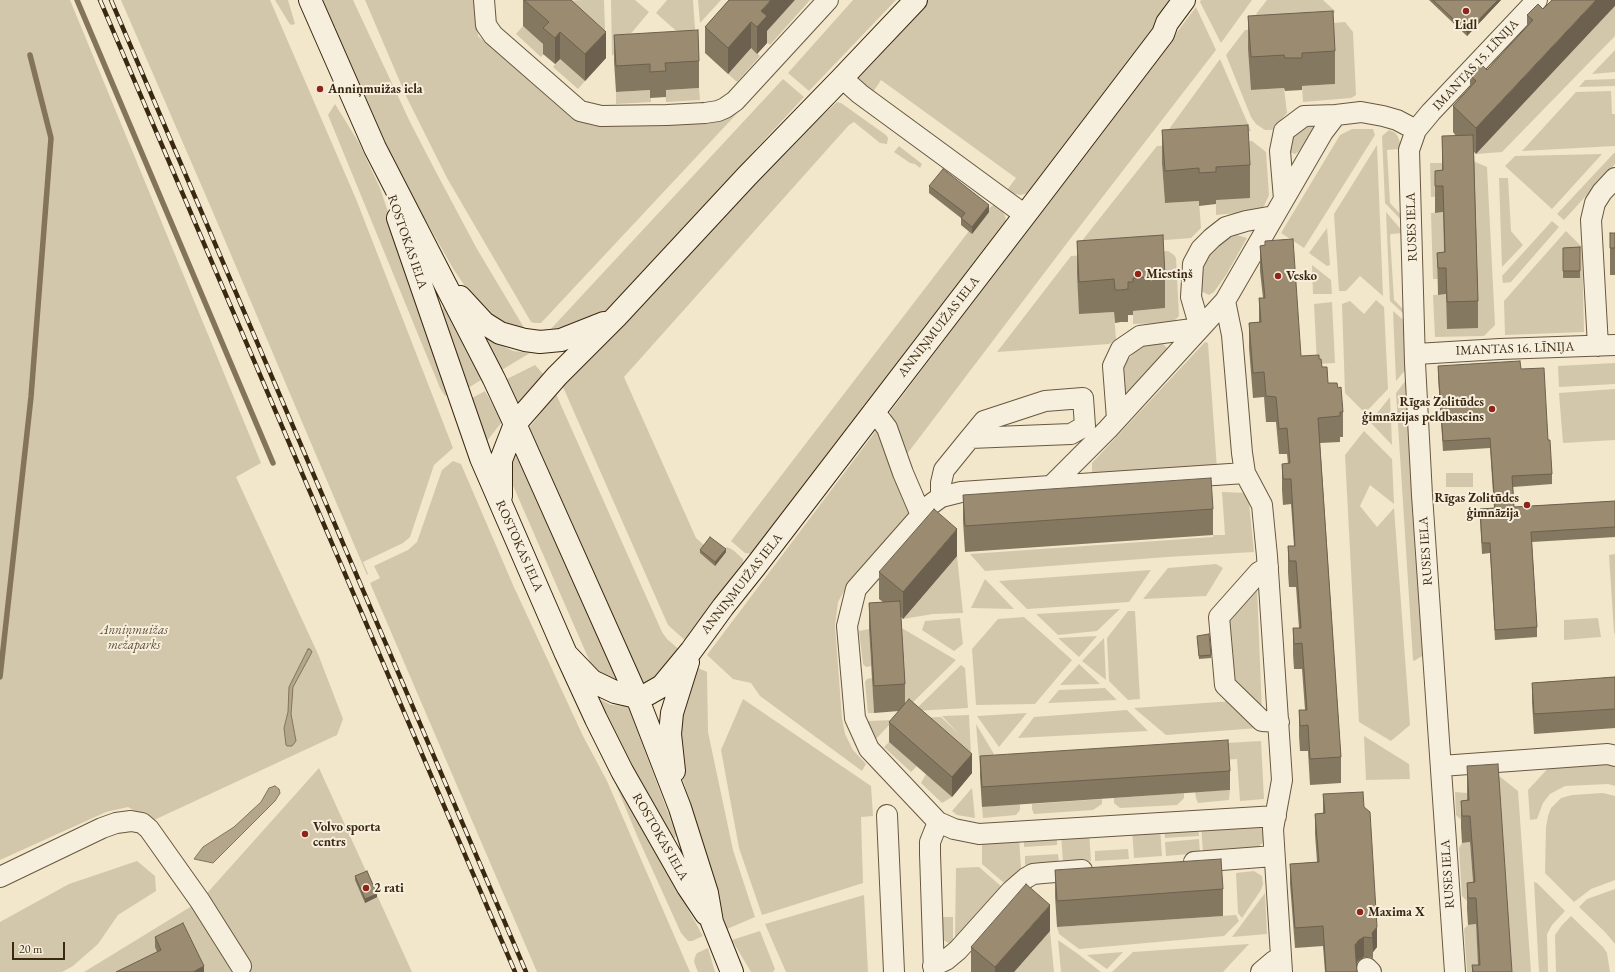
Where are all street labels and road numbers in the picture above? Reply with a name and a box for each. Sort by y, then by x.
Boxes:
street label: IMANTAS 15. LĪNIJA [1430,16,1522,114]
street label: RUSES IELA [1403,192,1421,262]
street label: ROSTOKAS IELA [384,193,430,291]
street label: ANNIŅMUIŽAS IELA [895,274,983,380]
street label: IMANTAS 16. LĪNIJA [1455,339,1575,359]
street label: ROSTOKAS IELA [492,498,546,594]
street label: RUSES IELA [1416,516,1436,586]
street label: ANNIŅMUIŽAS IELA [698,531,786,637]
street label: ROSTOKAS IELA [629,790,691,884]
street label: RUSES IELA [1438,839,1458,909]

